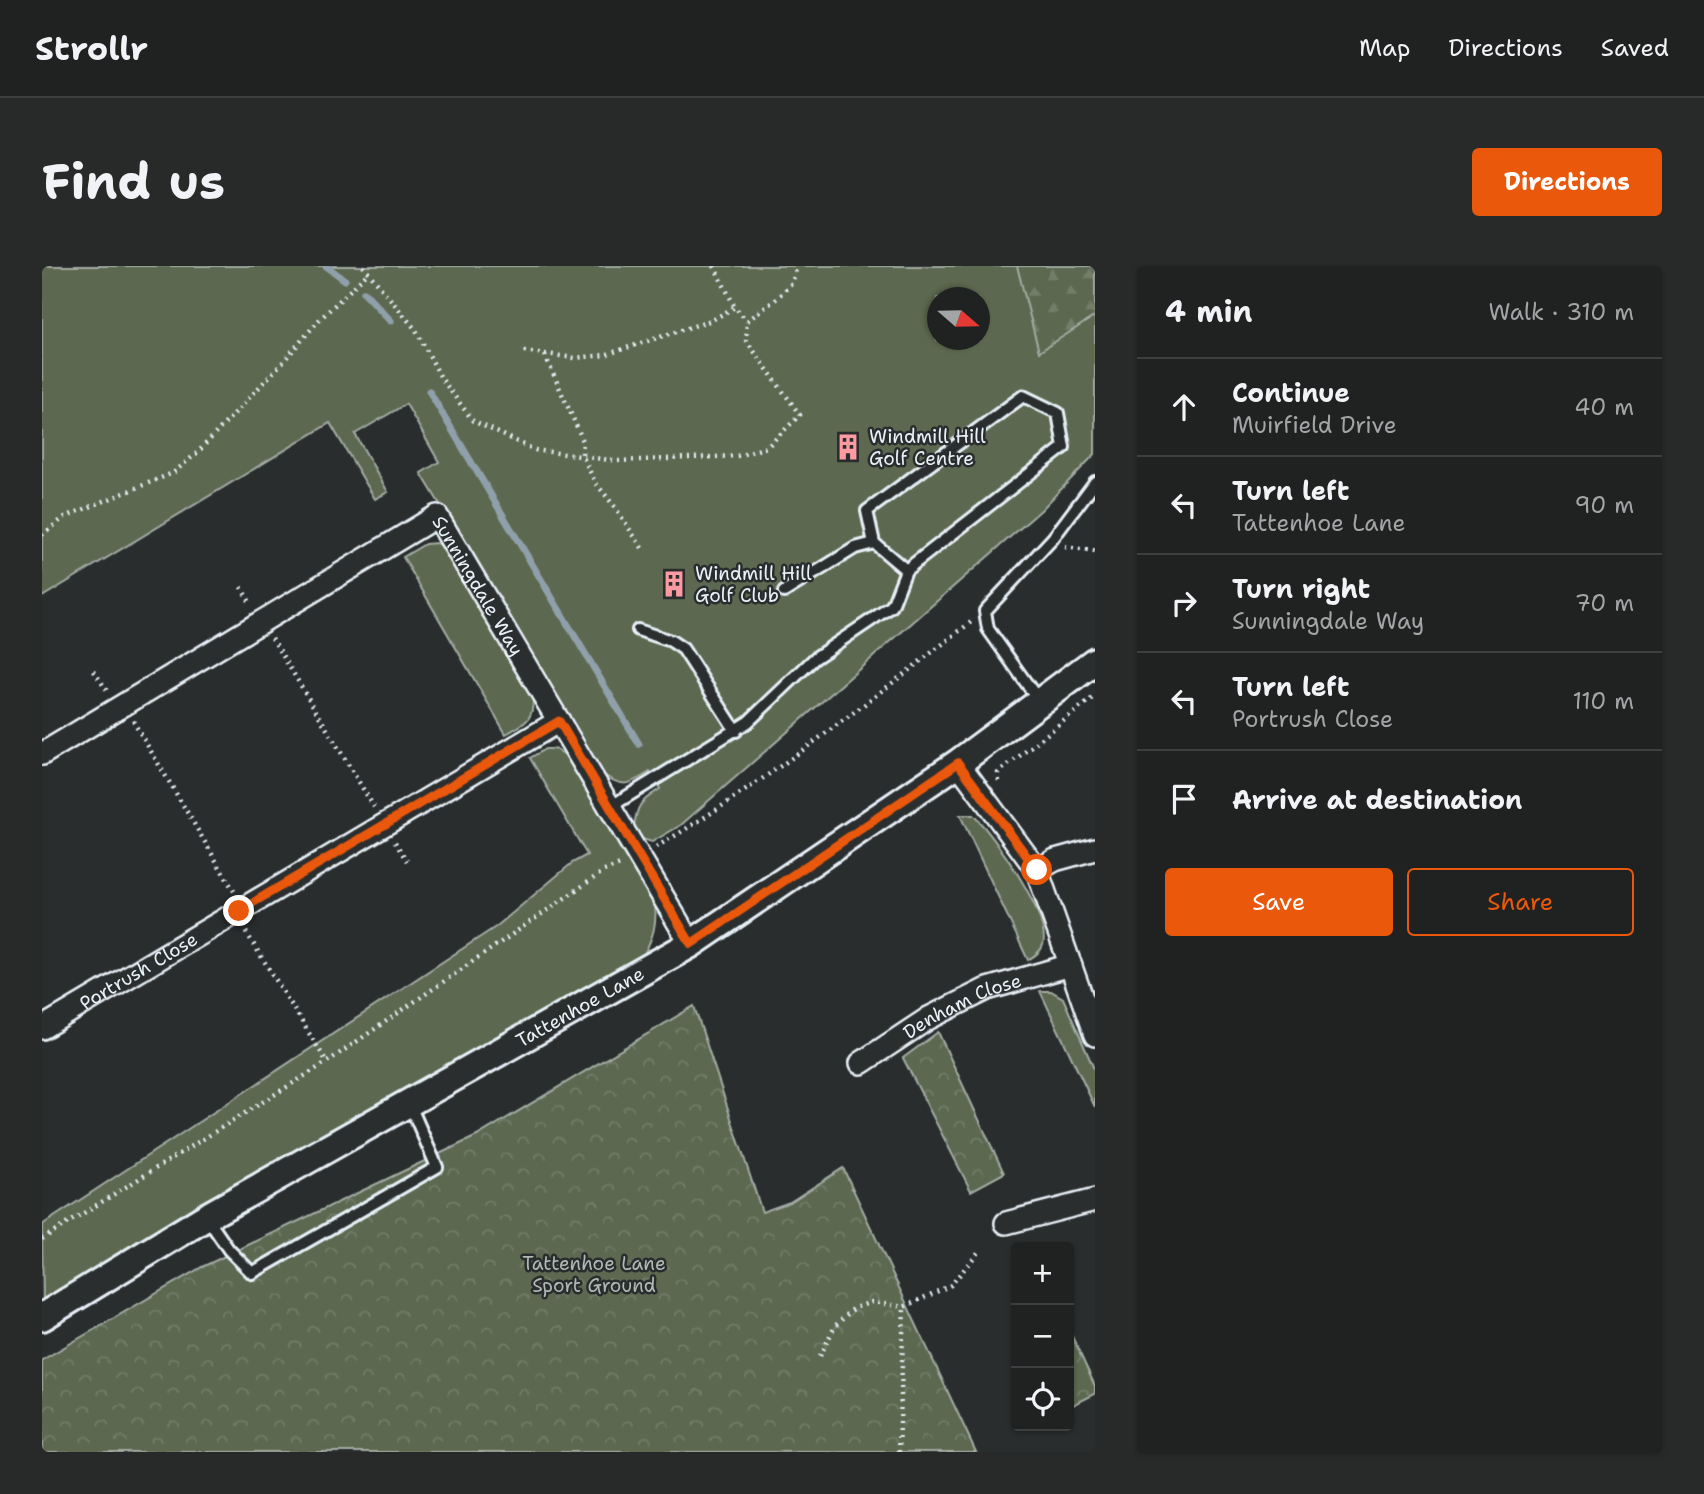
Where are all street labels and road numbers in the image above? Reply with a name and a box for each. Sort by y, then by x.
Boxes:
street label: Sunningdale Way [427,511,529,660]
street label: Portrush Close [75,927,202,1016]
street label: Tattenhoe Lane [511,961,649,1053]
street label: Denham Close [898,968,1024,1045]

